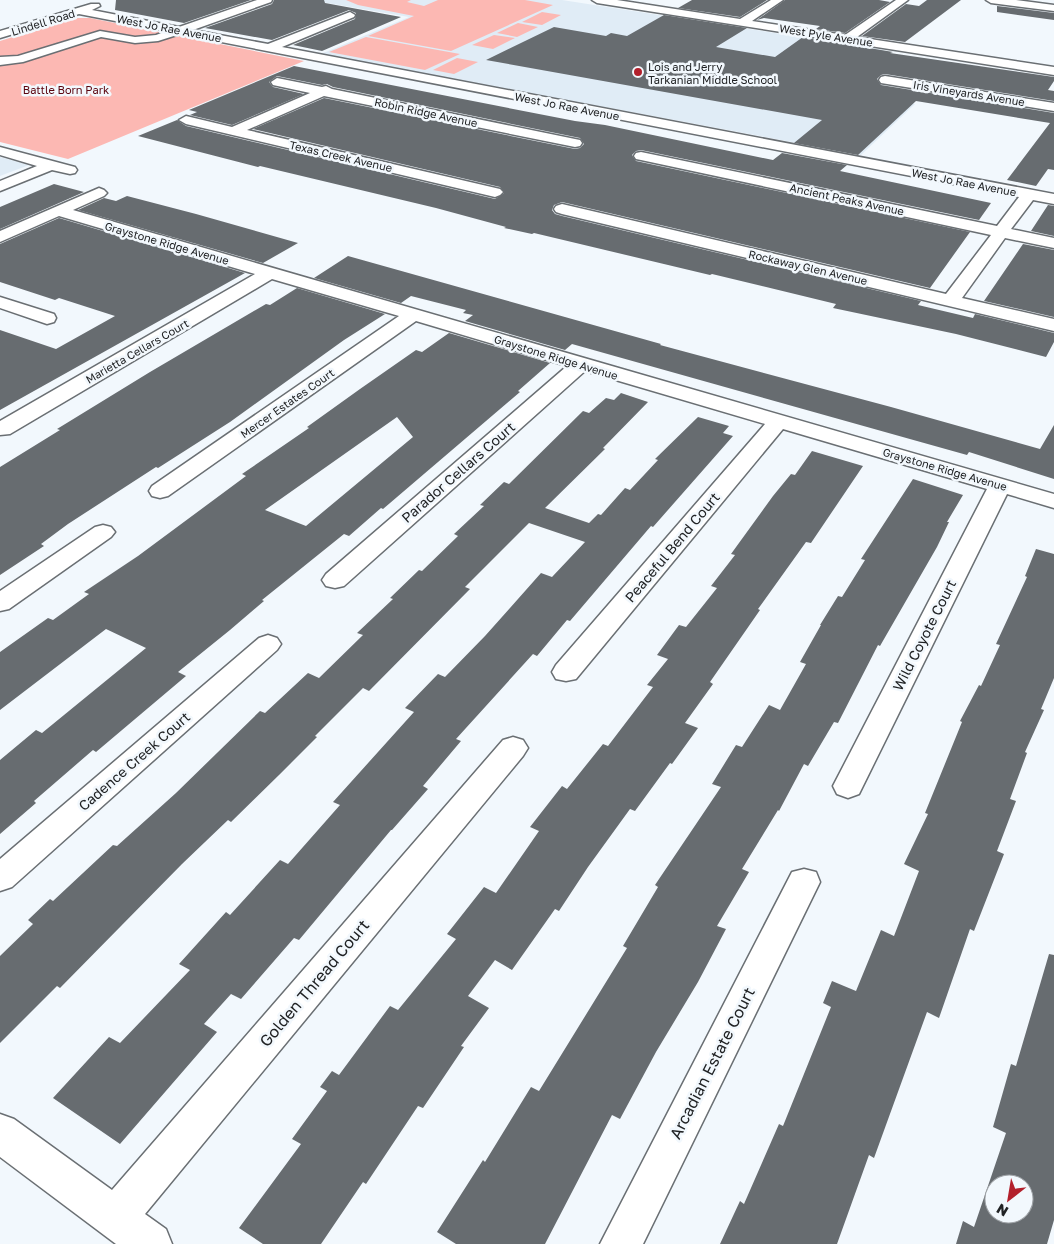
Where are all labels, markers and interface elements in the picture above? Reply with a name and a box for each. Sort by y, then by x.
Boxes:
street label: Lindell Road [10,6,76,38]
street label: West Jo Rae Avenue [115,11,223,45]
street label: West Pyle Avenue [778,21,874,49]
place label: Lois and Jerry Tarkanian Middle School [648,60,778,86]
marker: Lois and Jerry Tarkanian Middle School [632,66,644,78]
street label: Iris Vineyards Avenue [912,78,1026,108]
park label: Battle Born Park [23,83,109,96]
street label: West Jo Rae Avenue [513,89,621,123]
street label: Robin Ridge Avenue [373,95,479,129]
street label: Texas Creek Avenue [288,138,394,174]
street label: West Jo Rae Avenue [910,165,1018,199]
street label: Ancient Peaks Avenue [789,181,905,217]
street label: Graystone Ridge Avenue [103,219,231,267]
street label: Rockaway Glen Avenue [747,247,869,287]
street label: Marietta Cellars Court [83,316,191,386]
street label: Graystone Ridge Avenue [493,332,619,382]
street label: Mercer Estates Court [238,366,336,440]
street label: Parador Cellars Court [398,418,518,526]
street label: Graystone Ridge Avenue [881,445,1009,493]
street label: Peaceful Bend Court [621,489,723,605]
street label: Wild Coyote Court [889,577,959,693]
street label: Cadence Creek Court [75,708,193,814]
street label: Golden Thread Court [255,915,373,1051]
street label: Arcadian Estate Court [665,984,759,1142]
north arrow [984,1174,1034,1224]
text: N [993,1201,1011,1221]

